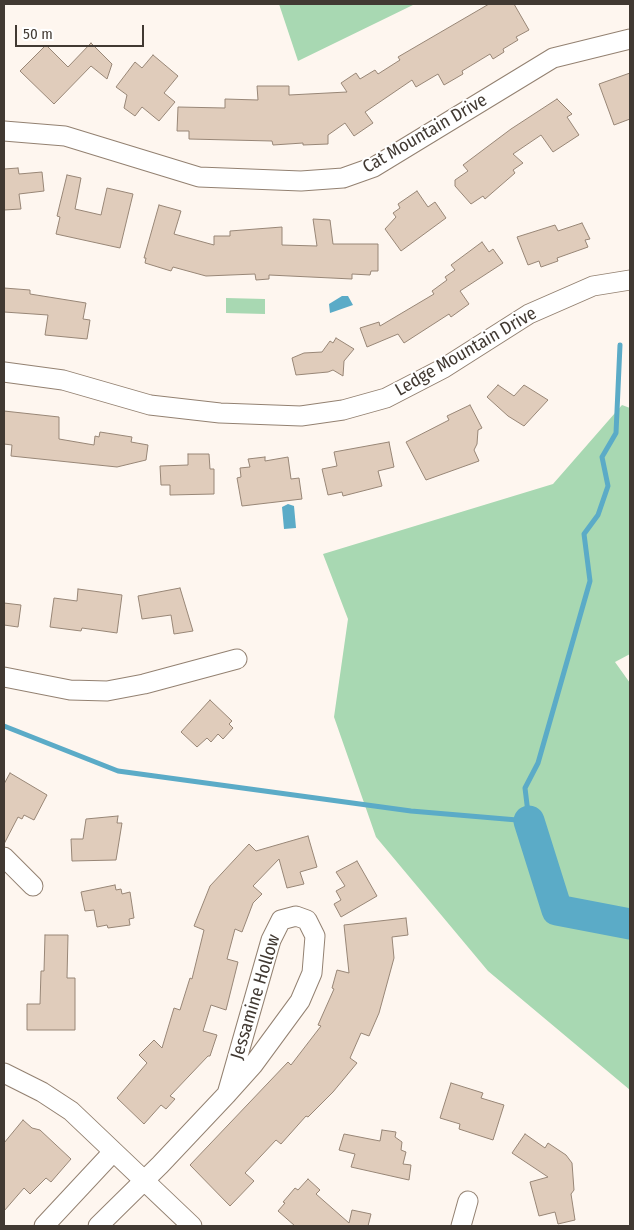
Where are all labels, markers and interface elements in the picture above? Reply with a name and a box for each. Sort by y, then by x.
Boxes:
scale bar [18,15,146,47]
text: 50 m [23,25,53,43]
street label: Cat Mountain Drive [359,90,491,178]
street label: Ledge Mountain Drive [392,303,540,401]
street label: Jessamine Hollow [227,932,285,1062]

